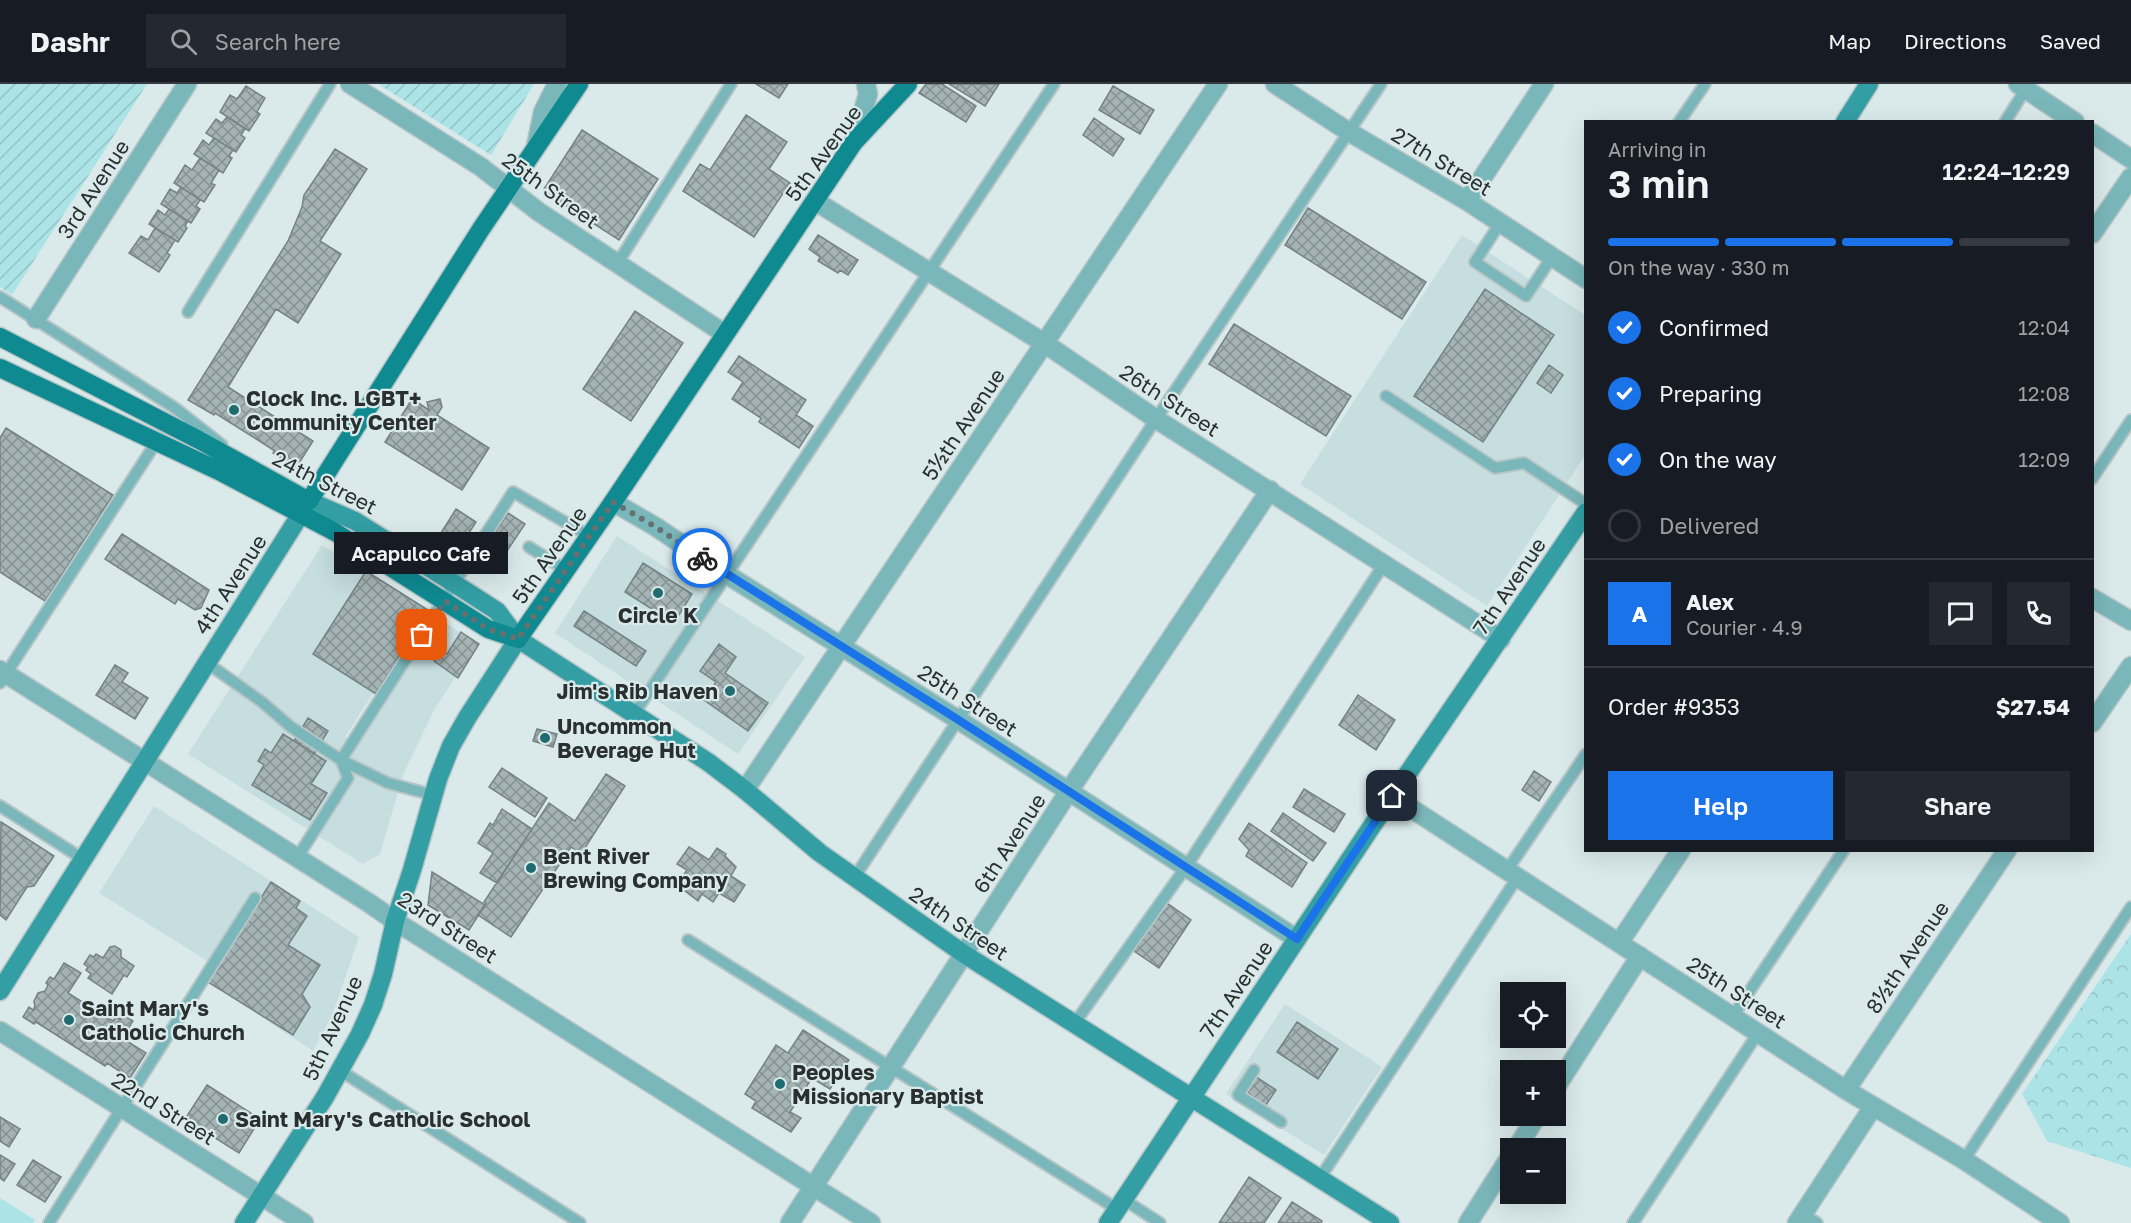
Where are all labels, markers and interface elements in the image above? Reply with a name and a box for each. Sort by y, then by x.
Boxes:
search box [146,14,566,68]
text: Dashr [30,25,110,58]
icon: search [167,25,200,58]
text: Search here [215,28,341,55]
text: Map [1828,28,1871,54]
text: Directions [1904,28,2007,54]
text: Saved [2040,28,2101,54]
street label: 5th Avenue [779,100,867,206]
street label: 27th Street [1387,121,1497,201]
street label: 3rd Avenue [51,135,135,243]
text: Arriving in [1608,137,1706,161]
street label: 25th Street [498,146,604,234]
text: 12:24–12:29 [1942,158,2070,185]
text: 3 min [1608,160,1710,207]
text: On the way · 330 m [1608,255,1789,279]
icon: check [1608,311,1641,344]
text: Confirmed [1659,314,1769,341]
text: 12:04 [2018,315,2070,339]
street label: 26th Street [1115,358,1225,442]
street label: 5½th Avenue [916,363,1010,485]
icon: check [1608,377,1641,410]
text: Preparing [1659,380,1762,407]
text: 12:08 [2018,381,2070,405]
place label: Clock Inc. LGBT+ Community Center [246,385,437,435]
marker: Clock Inc. LGBT+ Community Center [227,403,241,417]
icon: check [1608,443,1641,476]
street label: 24th Street [268,445,382,519]
text: On the way [1659,446,1777,473]
text: 12:09 [2018,447,2070,471]
street label: 5th Avenue [506,501,592,609]
text: Delivered [1659,512,1759,539]
courier [672,528,732,588]
street label: 4th Avenue [188,529,272,639]
street label: 7th Avenue [1467,532,1551,640]
callout: Acapulco Cafe [335,533,509,575]
text: Acapulco Cafe [351,541,491,565]
icon: bike [686,542,719,575]
button: chat [1929,582,1992,645]
button: phone [2007,582,2070,645]
marker: Circle K [651,586,665,600]
text: Alex [1686,588,1734,615]
text: A [1632,600,1647,627]
place label: Circle K [618,602,698,628]
pin [396,609,447,660]
text: Courier · 4.9 [1686,615,1803,639]
icon: bag [405,618,438,651]
street label: 25th Street [913,658,1023,742]
place label: Jim's Rib Haven [556,678,718,704]
marker: Jim's Rib Haven [723,684,737,698]
text: Order #9353 [1608,693,1740,720]
text: $27.54 [1996,693,2070,720]
place label: Uncommon Beverage Hut [557,713,696,763]
marker: Uncommon Beverage Hut [538,731,552,745]
pin [1366,770,1417,821]
button: Help [1608,771,1833,840]
button: Share [1845,771,2070,840]
icon: home [1375,779,1408,812]
street label: 6th Avenue [967,788,1051,898]
place label: Bent River Brewing Company [543,843,728,893]
marker: Bent River Brewing Company [524,861,538,875]
street label: 24th Street [905,880,1013,966]
street label: 23rd Street [394,885,502,969]
street label: 8½th Avenue [1860,896,1954,1018]
street label: 7th Avenue [1194,935,1278,1043]
street label: 25th Street [1682,950,1792,1034]
street label: 5th Avenue [296,971,368,1085]
map controls [1500,982,1566,1204]
button: locate [1500,982,1566,1048]
place label: Saint Mary's Catholic Church [81,995,245,1045]
marker: Saint Mary's Catholic Church [62,1013,76,1027]
place label: Peoples Missionary Baptist [792,1059,984,1109]
button: + [1500,1060,1566,1126]
street label: 22nd Street [107,1066,221,1150]
marker: Peoples Missionary Baptist [773,1077,787,1091]
place label: Saint Mary's Catholic School [235,1106,530,1132]
marker: Saint Mary's Catholic School [216,1112,230,1126]
button: − [1500,1138,1566,1204]

